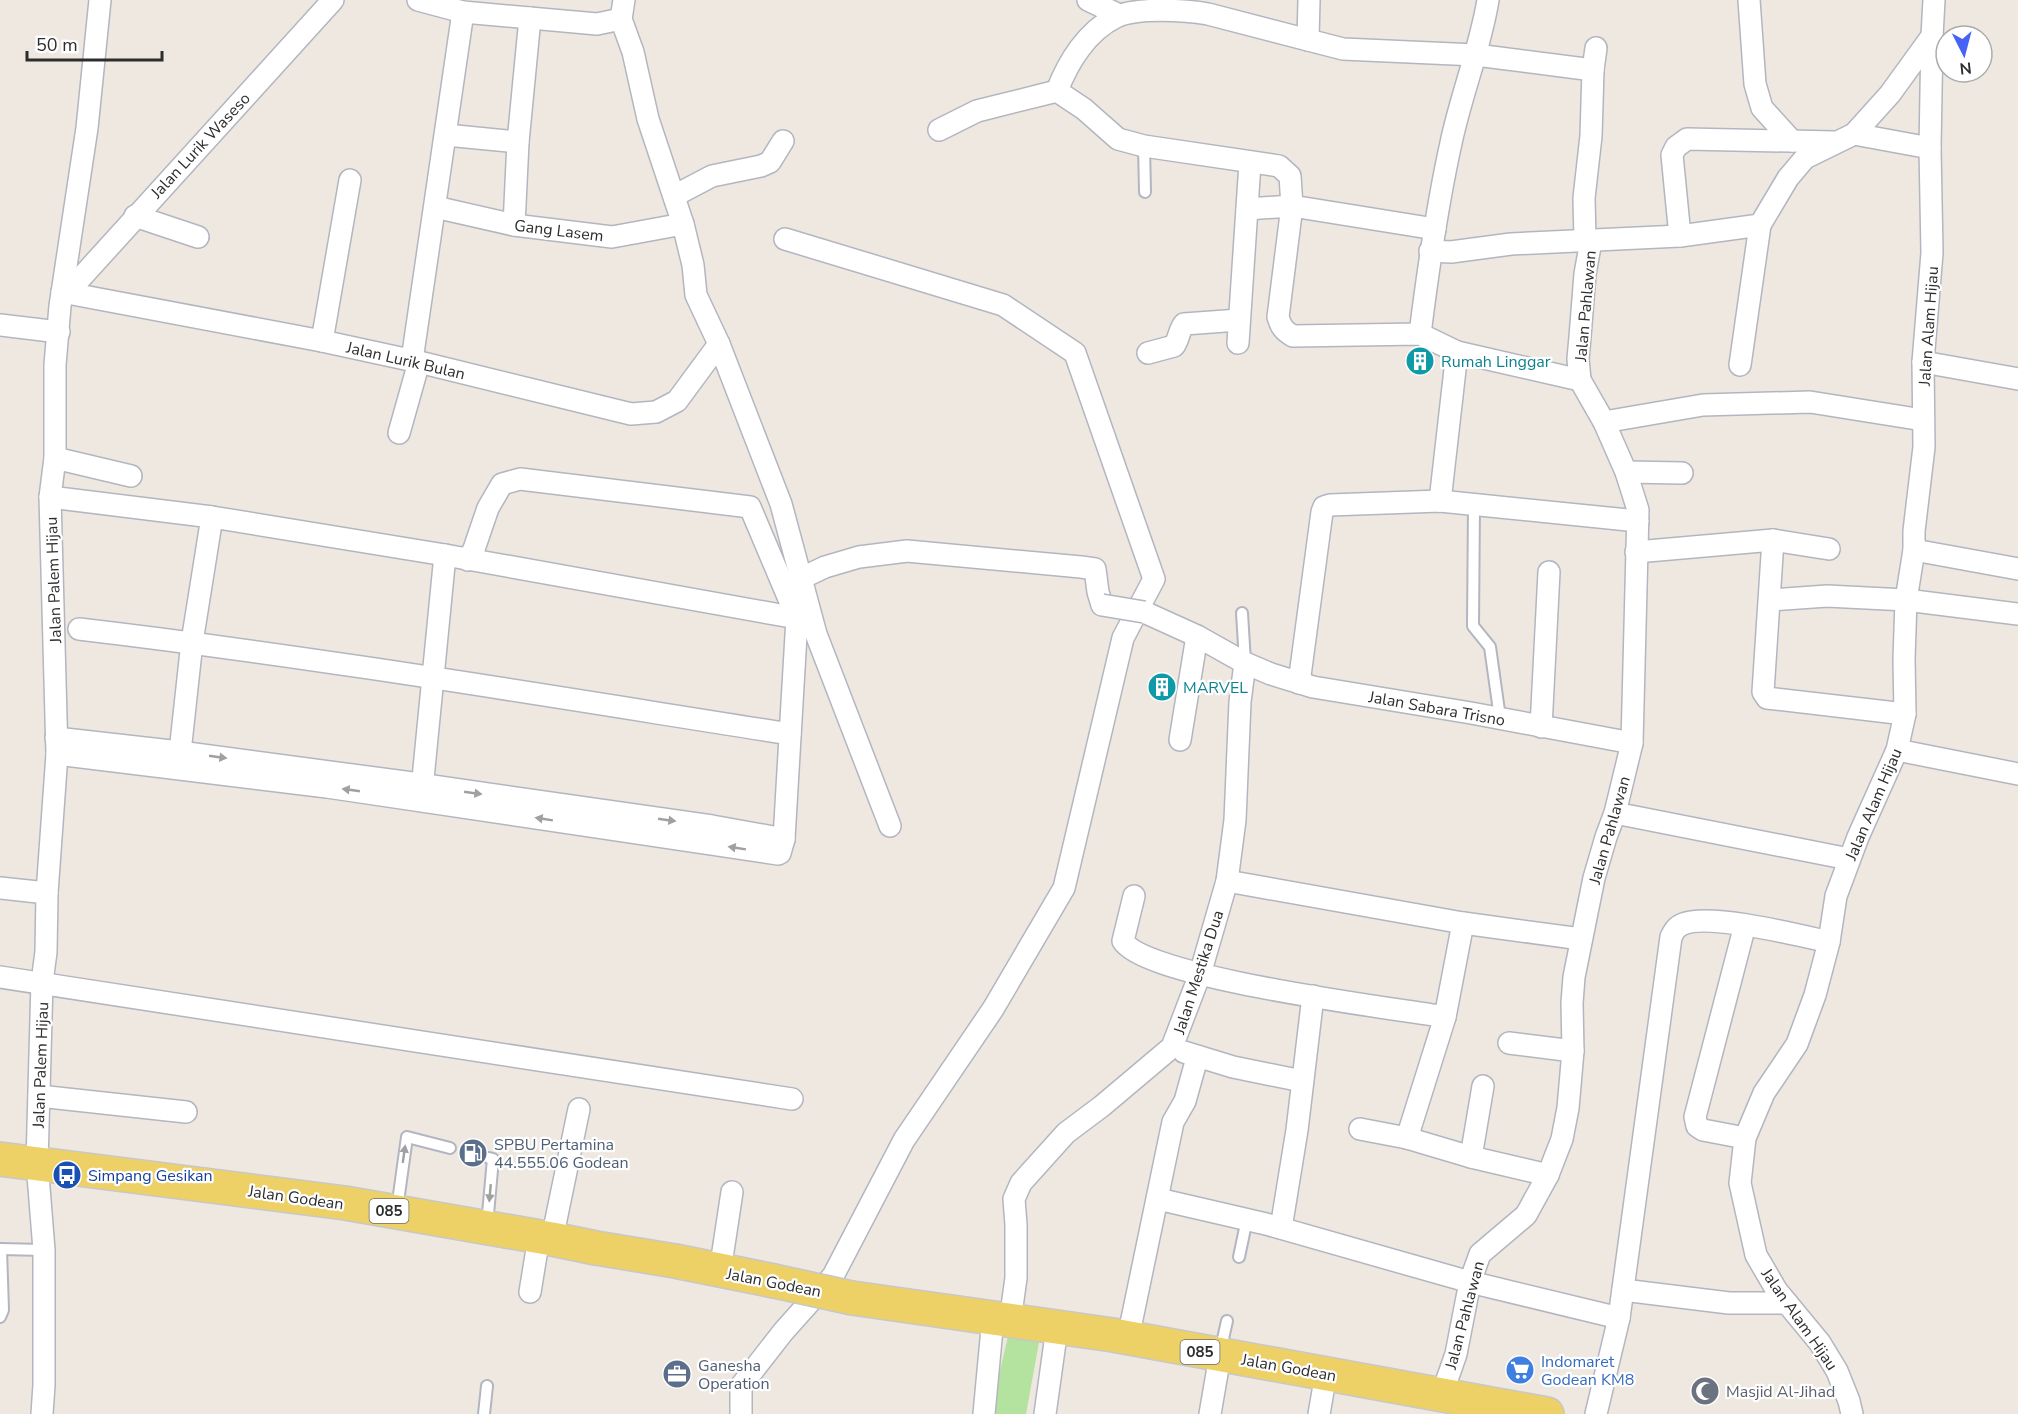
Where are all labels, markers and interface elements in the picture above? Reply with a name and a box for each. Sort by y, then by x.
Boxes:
scale bar [27,24,162,62]
north arrow [1934,24,1994,84]
text: 50 m [36,33,78,57]
text: N [1958,56,1973,79]
street label: Jalan Lurik Waseso [145,88,256,204]
street label: Gang Lasem [513,215,605,247]
street label: Jalan Pahlawan [1570,250,1602,364]
street label: Jalan Alam Hijau [1914,266,1944,388]
street label: Jalan Lurik Bulan [343,336,467,385]
building icon: Rumah Linggar [1404,345,1436,377]
place label: Rumah Linggar [1441,351,1551,373]
street label: Jalan Palem Hijau [41,516,67,645]
building icon: MARVEL [1146,671,1178,703]
place label: MARVEL [1183,677,1248,699]
street label: Jalan Sabara Trisno [1366,686,1507,732]
street label: Jalan Alam Hijau [1840,745,1907,865]
one-way arrow [209,753,228,762]
street label: Jalan Pahlawan [1584,774,1636,888]
one-way arrow [342,786,361,795]
one-way arrow [464,788,483,798]
one-way arrow [535,815,554,824]
one-way arrow [657,815,676,824]
one-way arrow [728,844,747,853]
street label: Jalan Mestika Dua [1168,908,1229,1038]
street label: Jalan Palem Hijau [28,1001,54,1130]
place label: SPBU Pertamina 44.555.06 Godean [494,1134,629,1174]
fuel station icon: SPBU Pertamina 44.555.06 Godean [457,1137,489,1169]
one-way arrow [400,1144,409,1163]
bus stop icon: Simpang Gesikan [51,1159,83,1191]
place label: Simpang Gesikan [88,1165,213,1187]
street label: Jalan Godean [246,1180,345,1216]
one-way arrow [485,1184,495,1203]
road number: 085 [370,1199,408,1223]
street label: Jalan Pahlawan [1440,1259,1490,1373]
street label: Jalan Godean [724,1263,823,1303]
street label: Jalan Alam Hijau [1755,1263,1843,1375]
road number: 085 [1180,1340,1220,1364]
street label: Jalan Godean [1239,1349,1338,1387]
place label: Indomaret Godean KM8 [1541,1351,1634,1391]
supermarket icon: Indomaret Godean KM8 [1504,1354,1536,1386]
place label: Ganesha Operation [698,1355,770,1395]
office icon: Ganesha Operation [661,1358,693,1390]
mosque icon: Masjid Al-Jihad [1689,1375,1721,1407]
place label: Masjid Al-Jihad [1726,1381,1835,1403]

